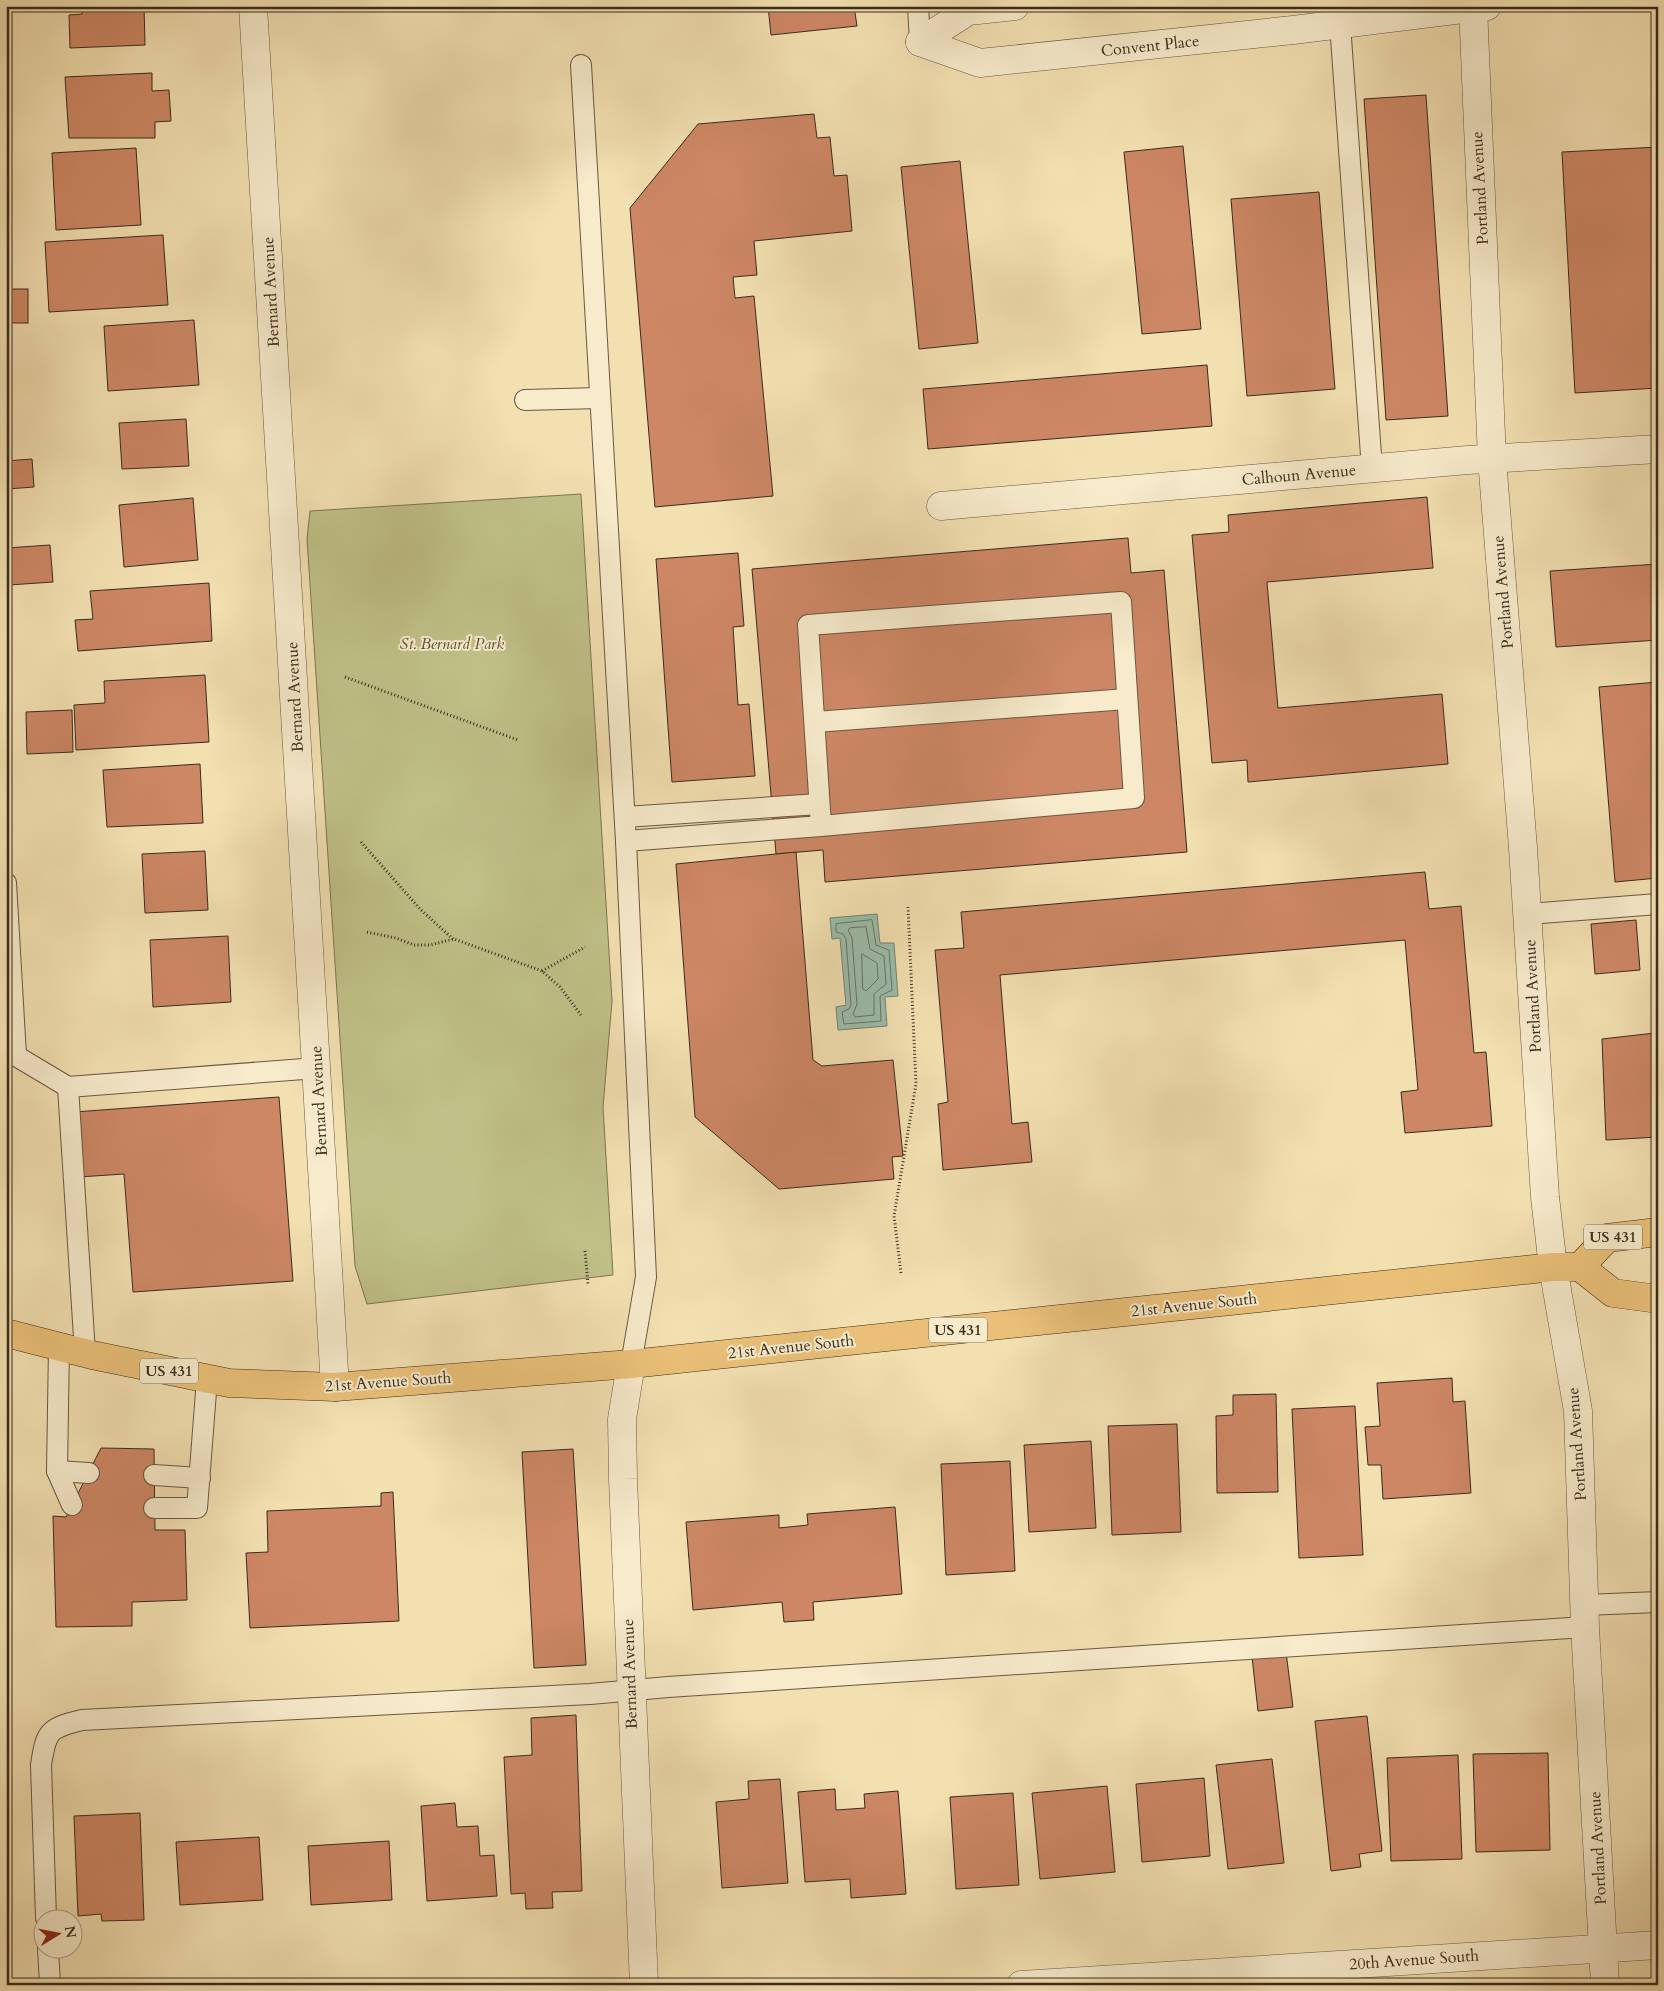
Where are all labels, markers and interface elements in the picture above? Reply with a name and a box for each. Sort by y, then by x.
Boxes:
street label: Convent Place [1100,30,1200,62]
street label: Portland Avenue [1466,131,1494,245]
street label: Bernard Avenue [257,236,285,348]
street label: Calhoun Avenue [1241,459,1357,491]
street label: Portland Avenue [1487,534,1519,650]
park label: St. Bernard Park [400,633,504,655]
street label: Bernard Avenue [281,641,309,753]
street label: Portland Avenue [1519,939,1547,1053]
street label: Bernard Avenue [305,1045,333,1157]
road number: US 431 [1584,1224,1642,1250]
street label: 21st Avenue South [1130,1287,1258,1323]
road number: US 431 [929,1318,987,1342]
street label: 21st Avenue South [727,1329,855,1365]
road number: US 431 [140,1358,198,1384]
street label: 21st Avenue South [324,1367,452,1397]
street label: Portland Avenue [1562,1386,1592,1502]
street label: Bernard Avenue [617,1618,643,1730]
street label: Portland Avenue [1584,1791,1612,1905]
north arrow [32,1908,82,1958]
text: N [60,1924,81,1939]
street label: 20th Avenue South [1348,1944,1480,1976]

